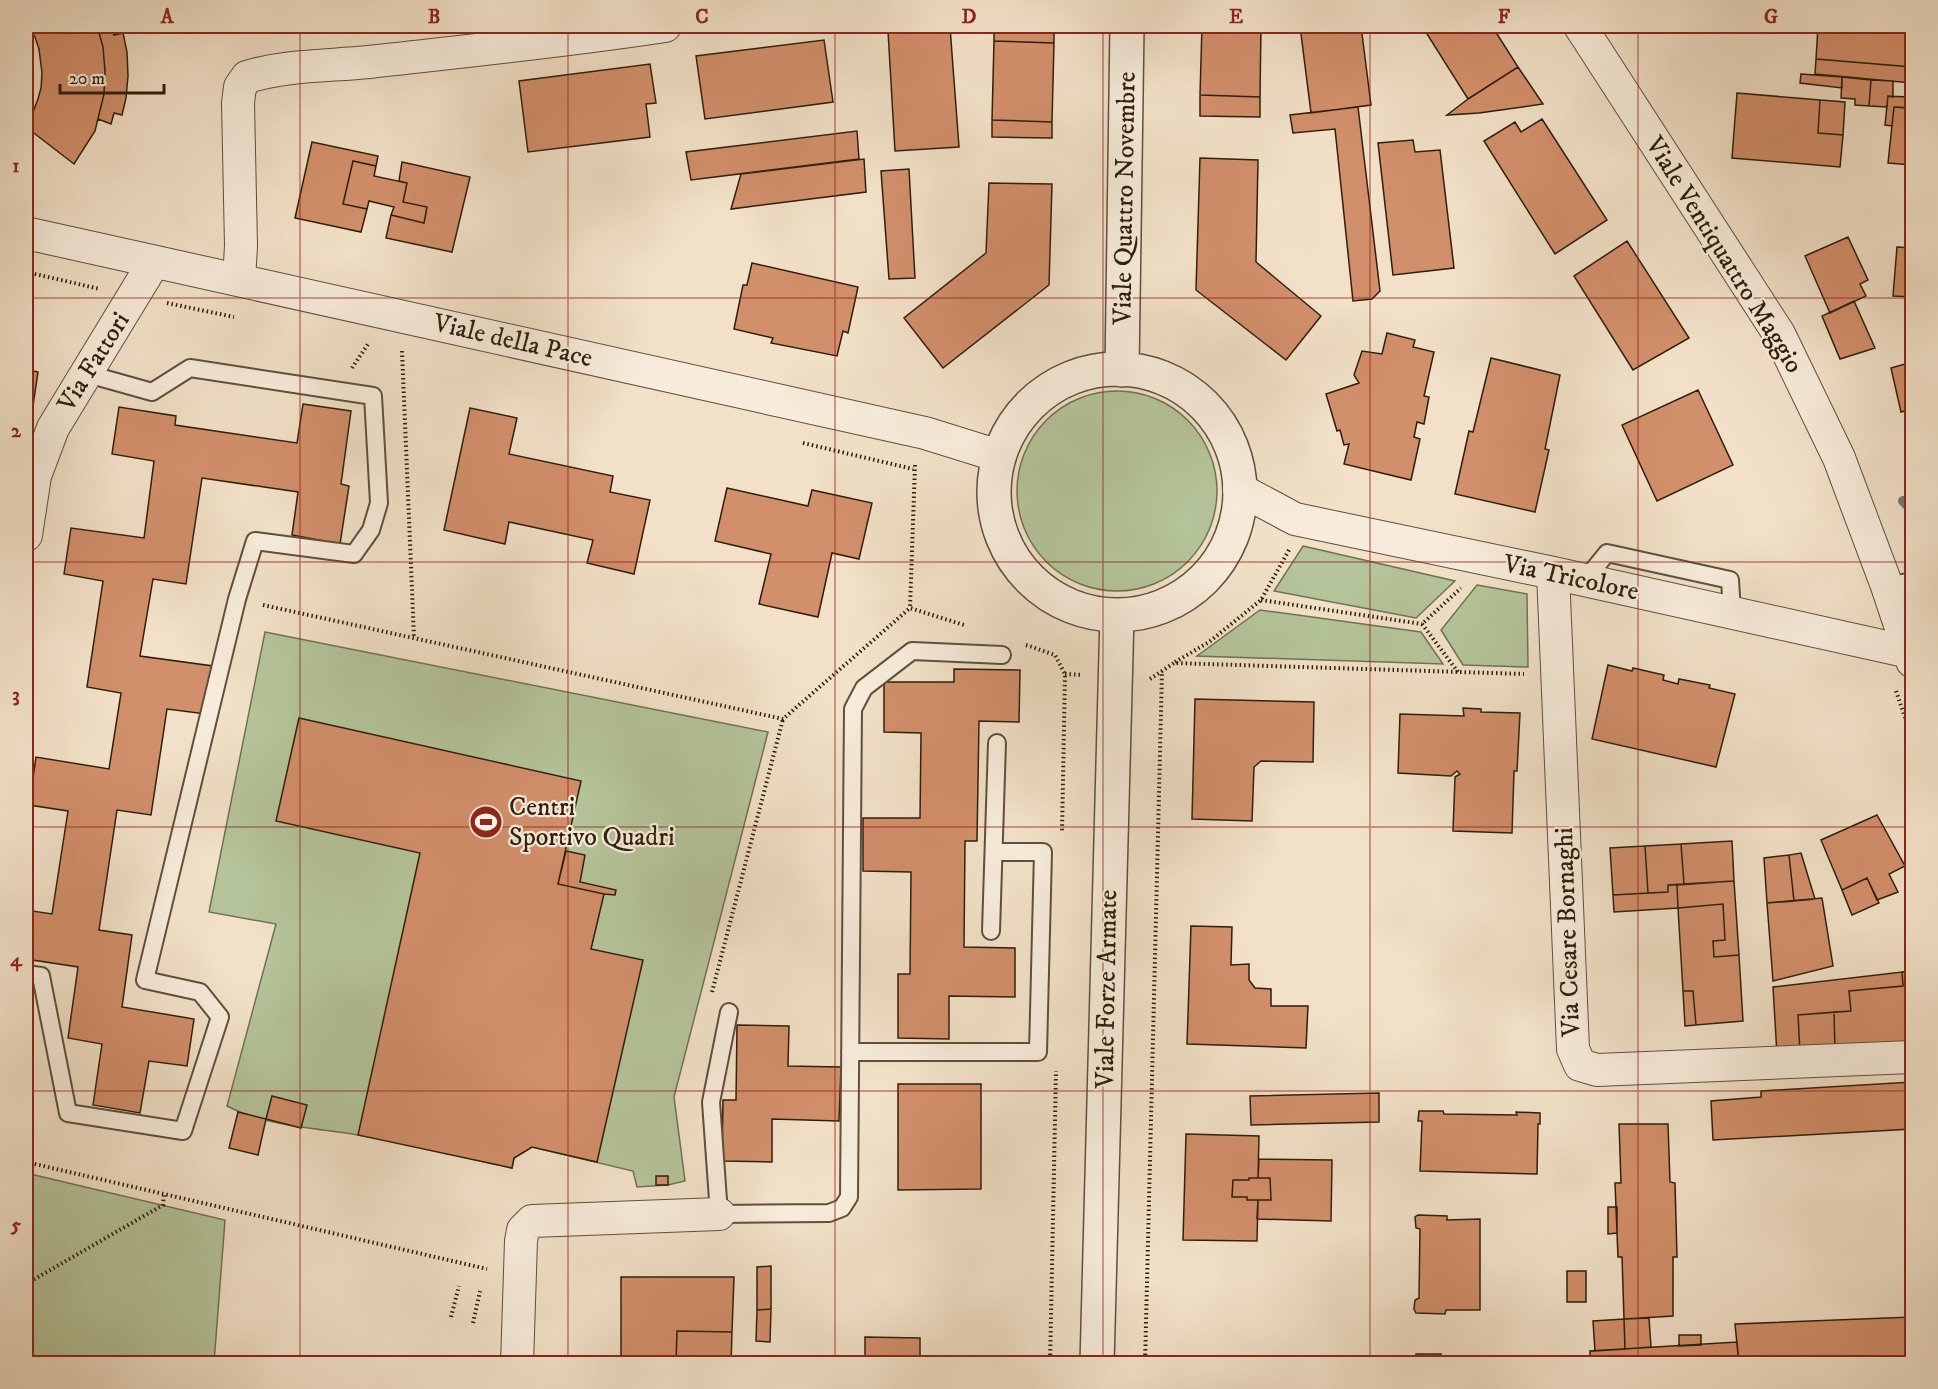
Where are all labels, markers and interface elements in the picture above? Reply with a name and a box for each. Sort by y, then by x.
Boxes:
text: A [160,5,175,30]
text: B [428,5,440,30]
text: C [695,5,709,30]
text: D [962,5,977,30]
text: E [1229,5,1243,30]
text: F [1498,5,1511,30]
text: G [1764,5,1778,30]
scale bar [60,57,164,95]
text: 20 m [69,68,105,90]
street label: Viale Quattro Novembre [1106,71,1144,326]
street label: Viale Ventiquattro Maggio [1637,130,1810,379]
text: 1 [12,154,20,179]
street label: Via Fattori [50,306,138,419]
street label: Viale della Pace [429,306,596,375]
text: 2 [11,419,22,444]
street label: Via Tricolore [1499,547,1642,608]
text: 3 [12,683,20,708]
place label: Centri Sportivo Quadri [509,791,675,854]
sports icon: Centri Sportivo Quadri [468,804,504,840]
street label: Via Cesare Bornaghi [1548,827,1588,1038]
street label: Viale Forze Armate [1089,889,1125,1090]
text: 4 [10,948,23,973]
text: 5 [10,1213,21,1238]

